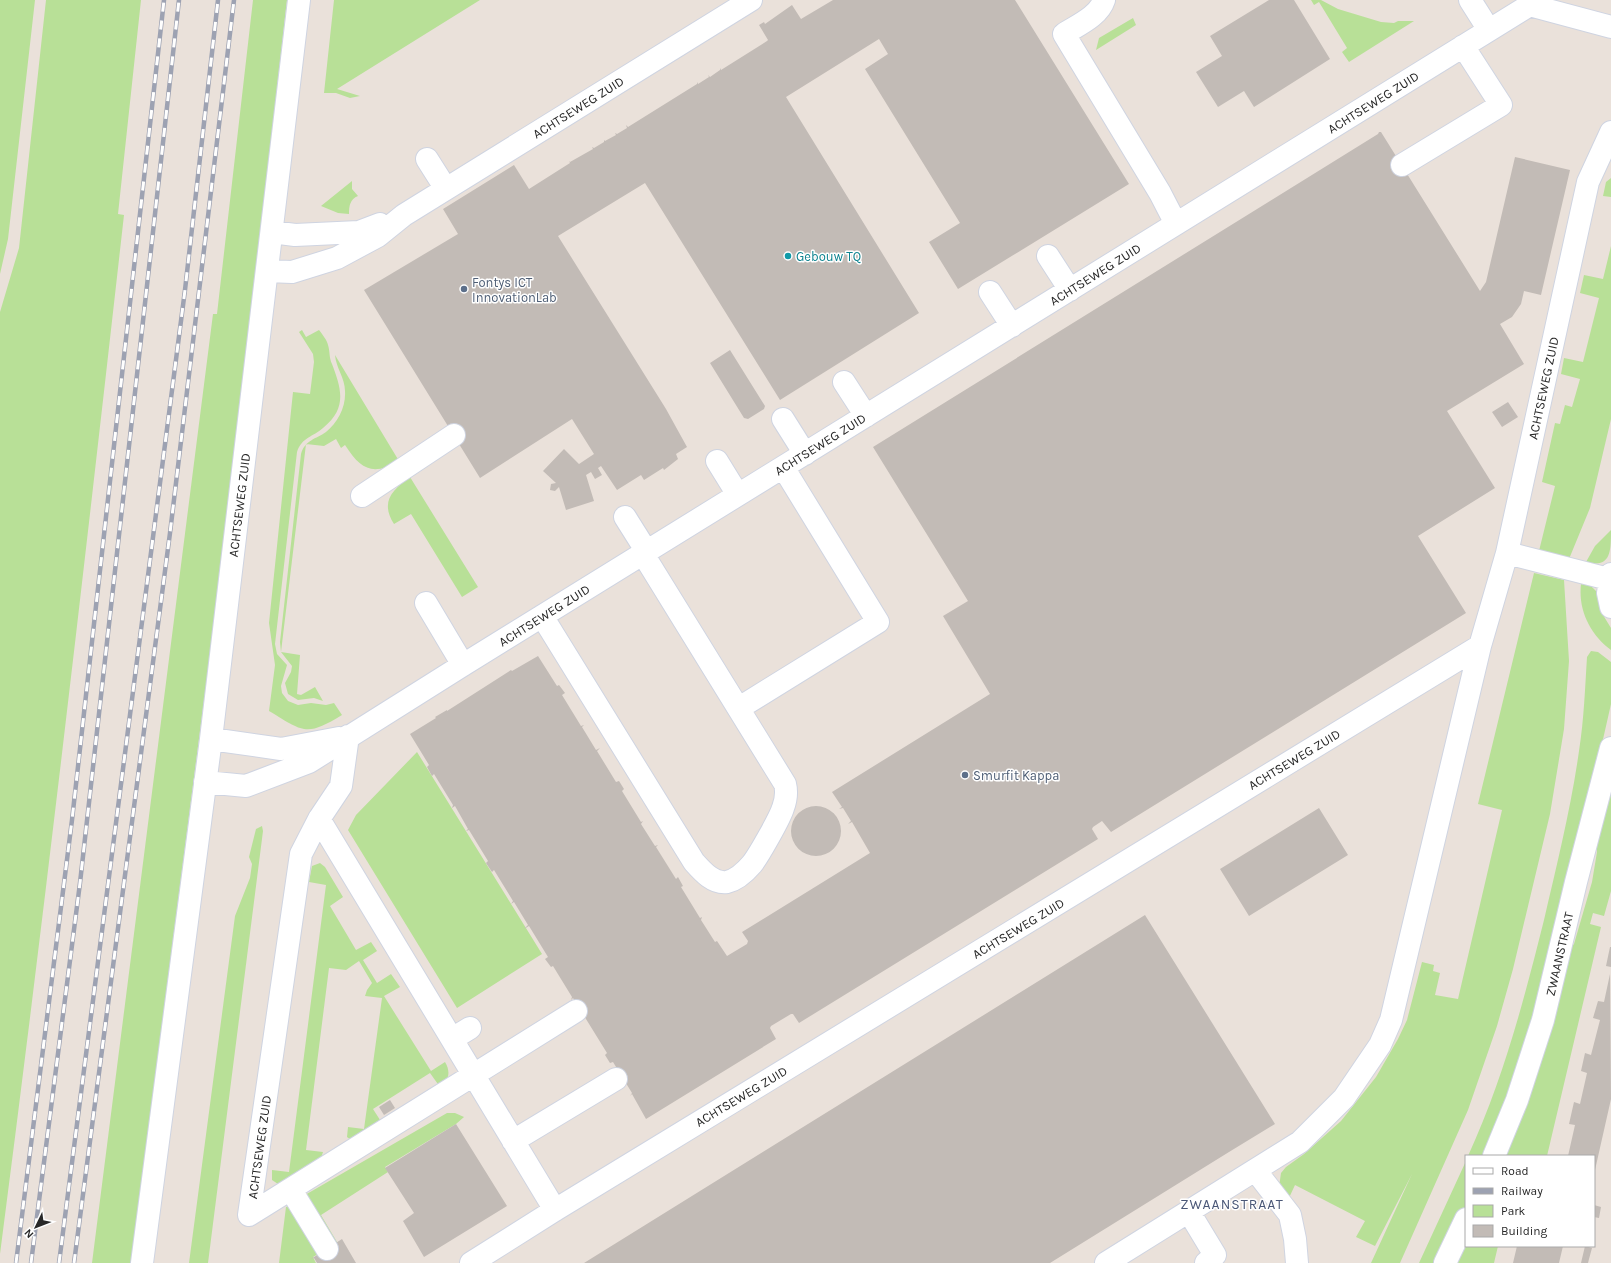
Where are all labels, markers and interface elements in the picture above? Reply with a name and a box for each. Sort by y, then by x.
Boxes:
street label: ACHTSEWEG ZUID [1325,68,1422,136]
street label: ACHTSEWEG ZUID [530,73,627,141]
street label: ACHTSEWEG ZUID [1047,240,1144,308]
place label: Gebouw TQ [796,249,861,264]
marker: Gebouw TQ [783,251,793,261]
place label: Fontys ICT InnovationLab [472,275,557,305]
marker: Fontys ICT InnovationLab [459,284,469,294]
street label: ACHTSEWEG ZUID [1525,335,1562,441]
street label: ACHTSEWEG ZUID [772,410,869,478]
street label: ACHTSEWEG ZUID [226,452,253,558]
street label: ACHTSEWEG ZUID [496,581,593,649]
street label: ACHTSEWEG ZUID [1246,726,1343,793]
place label: Smurfit Kappa [973,768,1059,783]
marker: Smurfit Kappa [960,770,970,780]
street label: ACHTSEWEG ZUID [970,895,1067,962]
street label: ZWAANSTRAAT [1543,910,1577,998]
street label: ACHTSEWEG ZUID [693,1063,790,1130]
street label: ACHTSEWEG ZUID [245,1094,274,1200]
legend [1465,1155,1595,1247]
text: Road [1501,1164,1529,1178]
text: Railway [1501,1184,1543,1198]
district label: ZWAANSTRAAT [1180,1196,1284,1213]
text: Park [1501,1204,1526,1218]
north arrow [16,1207,56,1247]
text: Building [1501,1224,1548,1238]
text: N [22,1226,36,1241]

